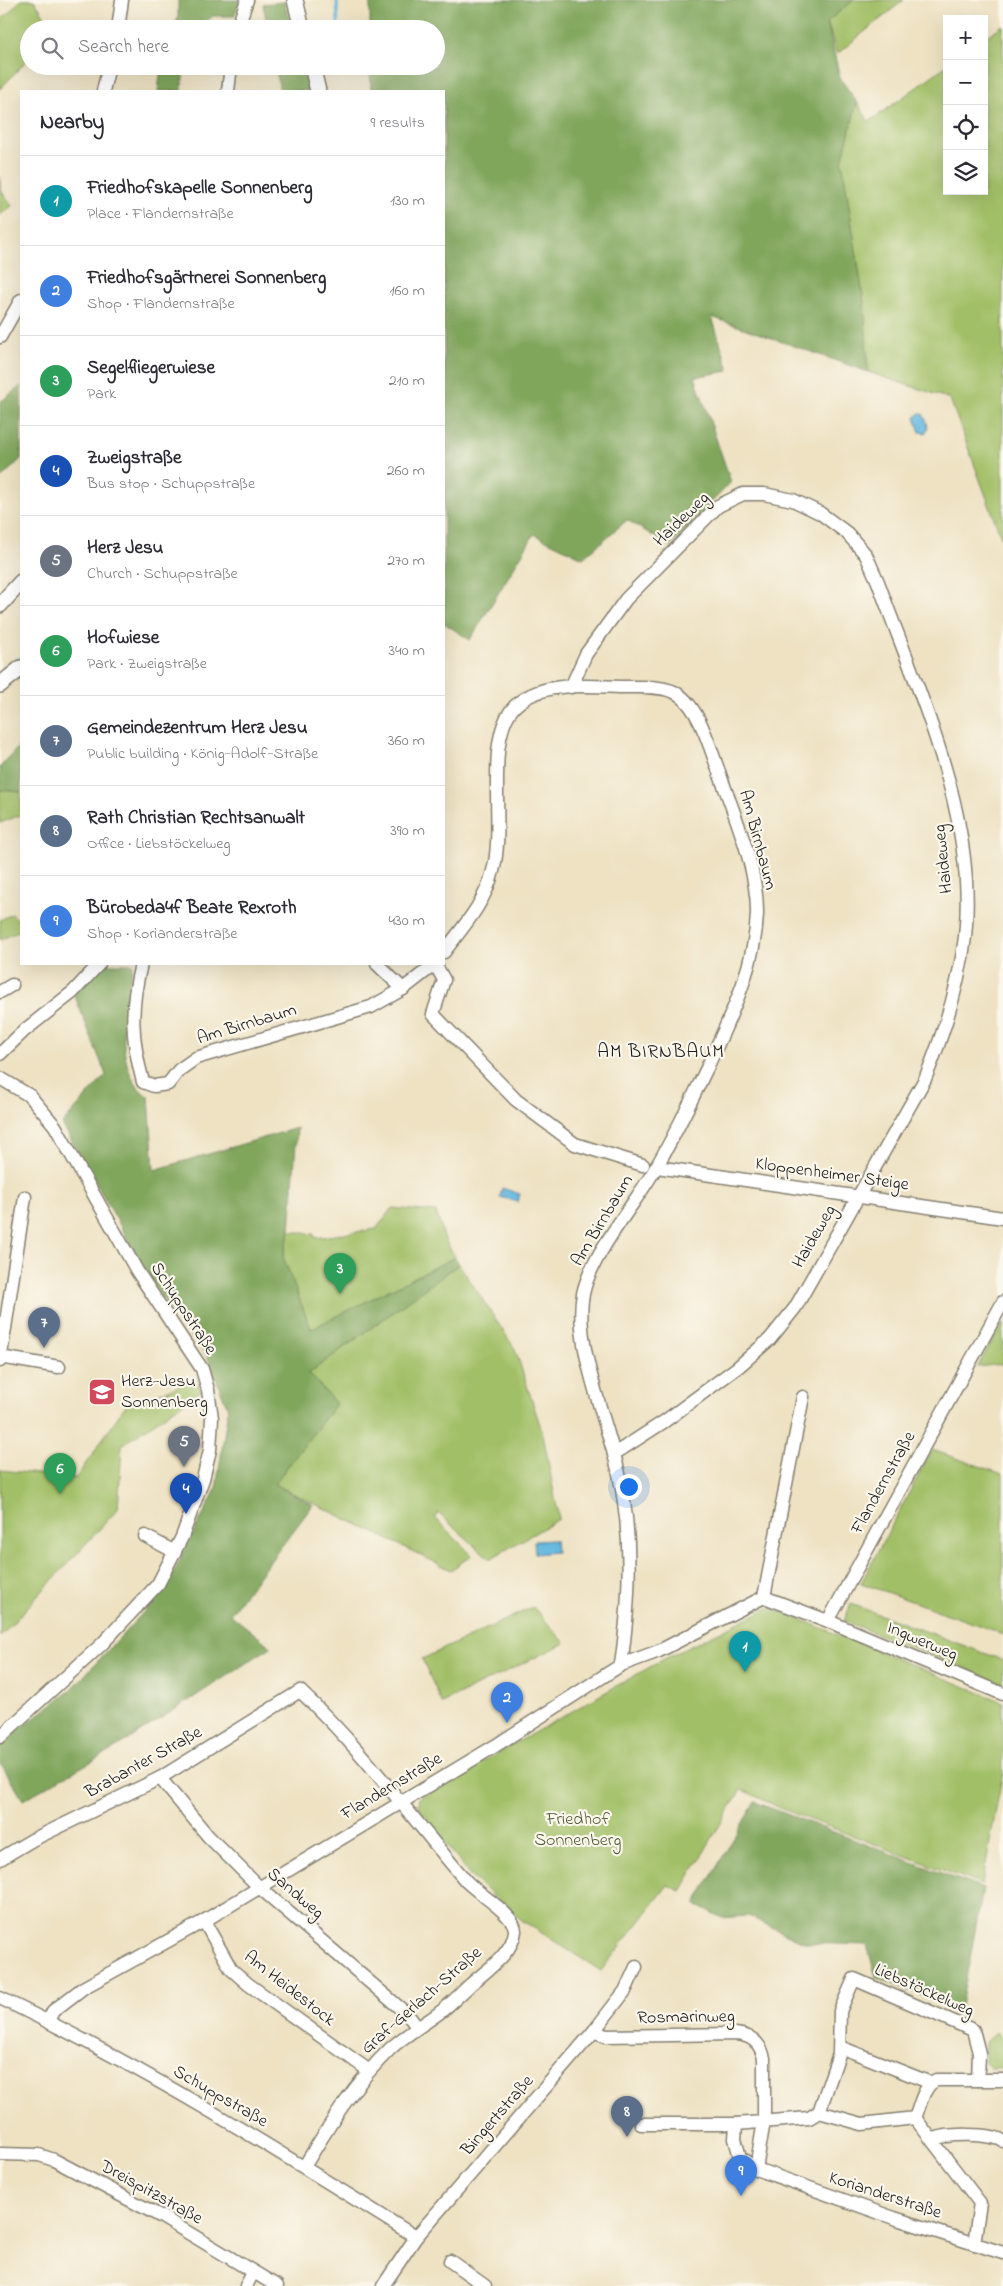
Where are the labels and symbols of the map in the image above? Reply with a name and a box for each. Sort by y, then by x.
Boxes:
street label: Haideweg [648,486,717,554]
street label: Am Birnbaum [731,787,783,893]
street label: Haideweg [927,823,962,895]
street label: Am Birnbaum [194,998,300,1052]
district label: AM BIRNBAUM [597,1039,725,1066]
street label: Kloppenheimer Steige [753,1151,911,1200]
street label: Am Birnbaum [565,1170,641,1272]
street label: Haideweg [786,1200,845,1274]
pin: 3 [324,1253,356,1294]
street label: Schuppstraße [143,1258,223,1361]
pin: 7 [28,1307,60,1348]
place label: Herz-Jesu Sonnenberg [121,1369,208,1417]
school or university icon: Herz-Jesu Sonnenberg [87,1377,117,1407]
pin: 5 [168,1426,200,1467]
street label: Flandernstraße [845,1426,923,1540]
pin: 6 [44,1453,76,1494]
pin: 4 [170,1473,202,1514]
your location [616,1474,642,1500]
street label: Ingwerweg [882,1615,961,1669]
pin: 1 [729,1631,761,1672]
pin: 2 [491,1682,523,1723]
street label: Brabanter Straße [80,1720,208,1806]
street label: Flandernstraße [336,1746,448,1828]
park label: Friedhof Sonnenberg [535,1807,621,1855]
street label: Sandweg [260,1862,329,1927]
street label: Graf-Gerlach-Straße [356,1940,489,2061]
street label: Am Heidestock [238,1945,340,2033]
street label: Liebstöckelweg [869,1957,978,2026]
street label: Rosmarinweg [637,2004,735,2033]
street label: Schuppstraße [168,2059,273,2135]
street label: Bingertstraße [455,2069,542,2164]
pin: 8 [611,2096,643,2137]
street label: Dreispitzstraße [94,2154,208,2232]
pin: 9 [725,2155,757,2196]
street label: Korianderstraße [825,2166,946,2227]

